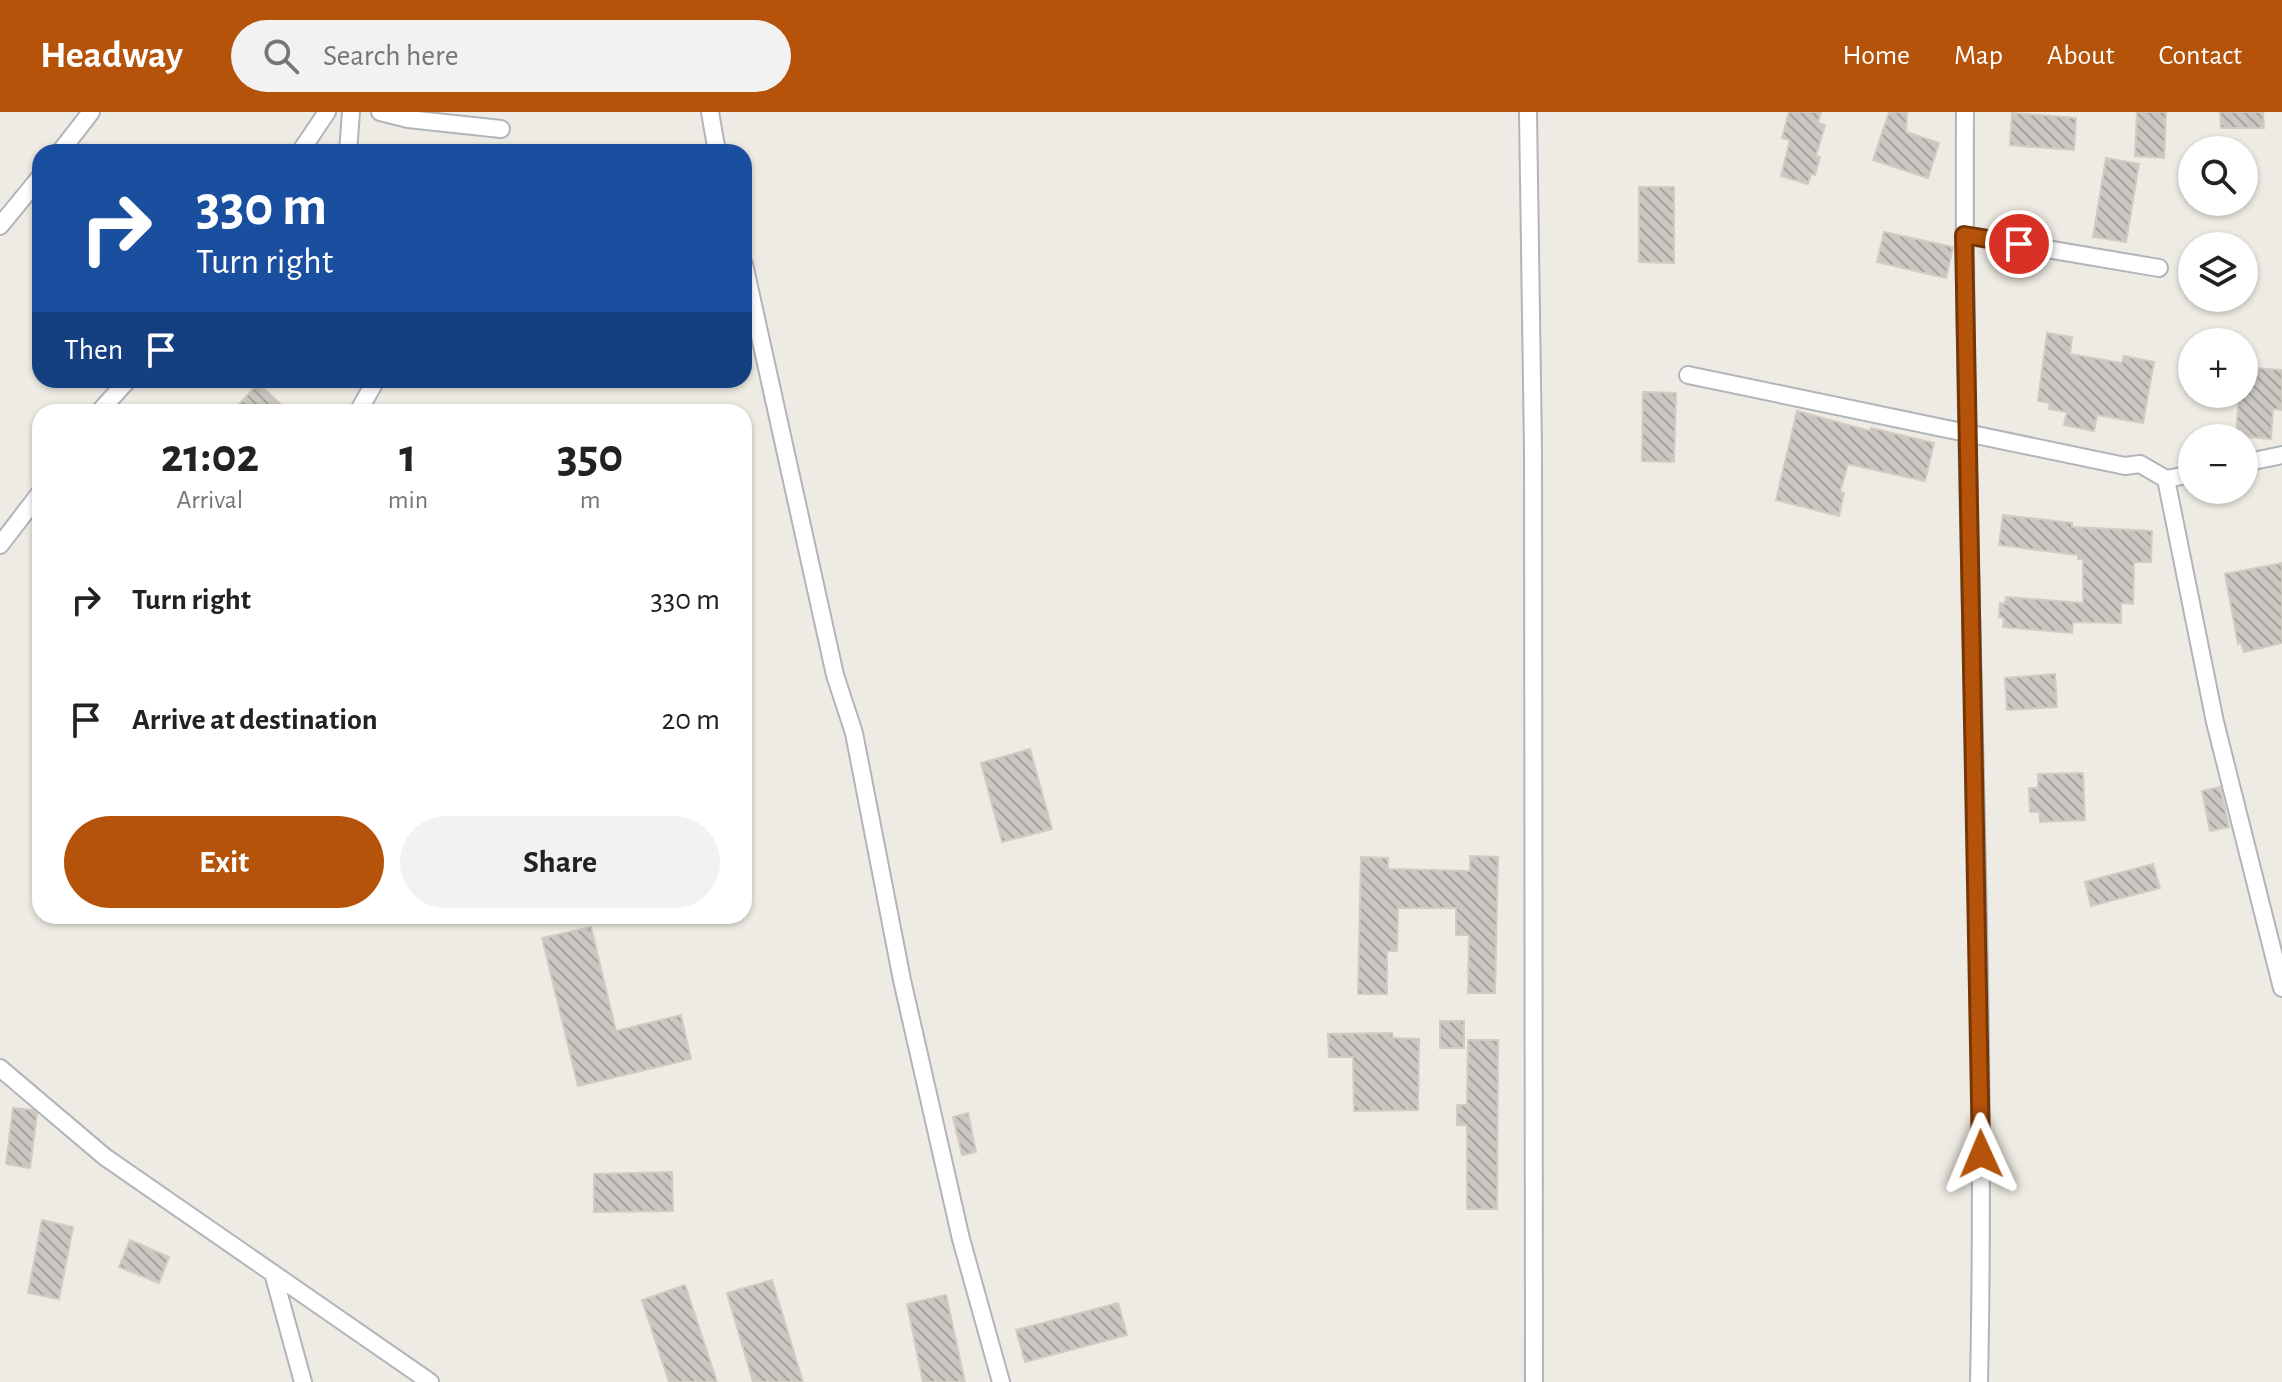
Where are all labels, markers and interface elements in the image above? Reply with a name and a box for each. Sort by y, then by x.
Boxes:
search box [231,20,791,92]
icon: search [259,34,303,78]
text: Headway [40,37,183,75]
text: Search here [323,41,459,71]
text: Home [1843,42,1910,70]
text: Map [1954,42,2003,70]
text: About [2047,42,2115,70]
text: Contact [2159,42,2242,70]
map controls [2178,136,2258,504]
button: search [2178,136,2258,216]
icon: right [64,176,168,280]
text: 330 m [196,179,327,235]
pin [1985,210,2053,278]
icon: arrive [1997,222,2041,266]
button: layers [2178,232,2258,312]
text: Turn right [196,244,333,280]
icon: arrive [139,328,183,372]
button: + [2178,328,2258,408]
text: Then [64,335,123,365]
button: − [2178,424,2258,504]
text: 21:02 [161,433,259,481]
text: 1 [399,433,417,481]
text: 350 [557,433,623,481]
text: Arrival [176,487,243,513]
text: min [388,487,428,513]
text: m [580,487,601,513]
icon: right [64,578,108,622]
text: Turn right [132,585,251,615]
text: 330 m [650,585,720,615]
icon: arrive [64,698,108,742]
text: Arrive at destination [132,705,378,735]
text: 20 m [662,705,720,735]
button: Exit [64,816,384,908]
button: Share [400,816,720,908]
position arrow [1939,1112,2023,1196]

